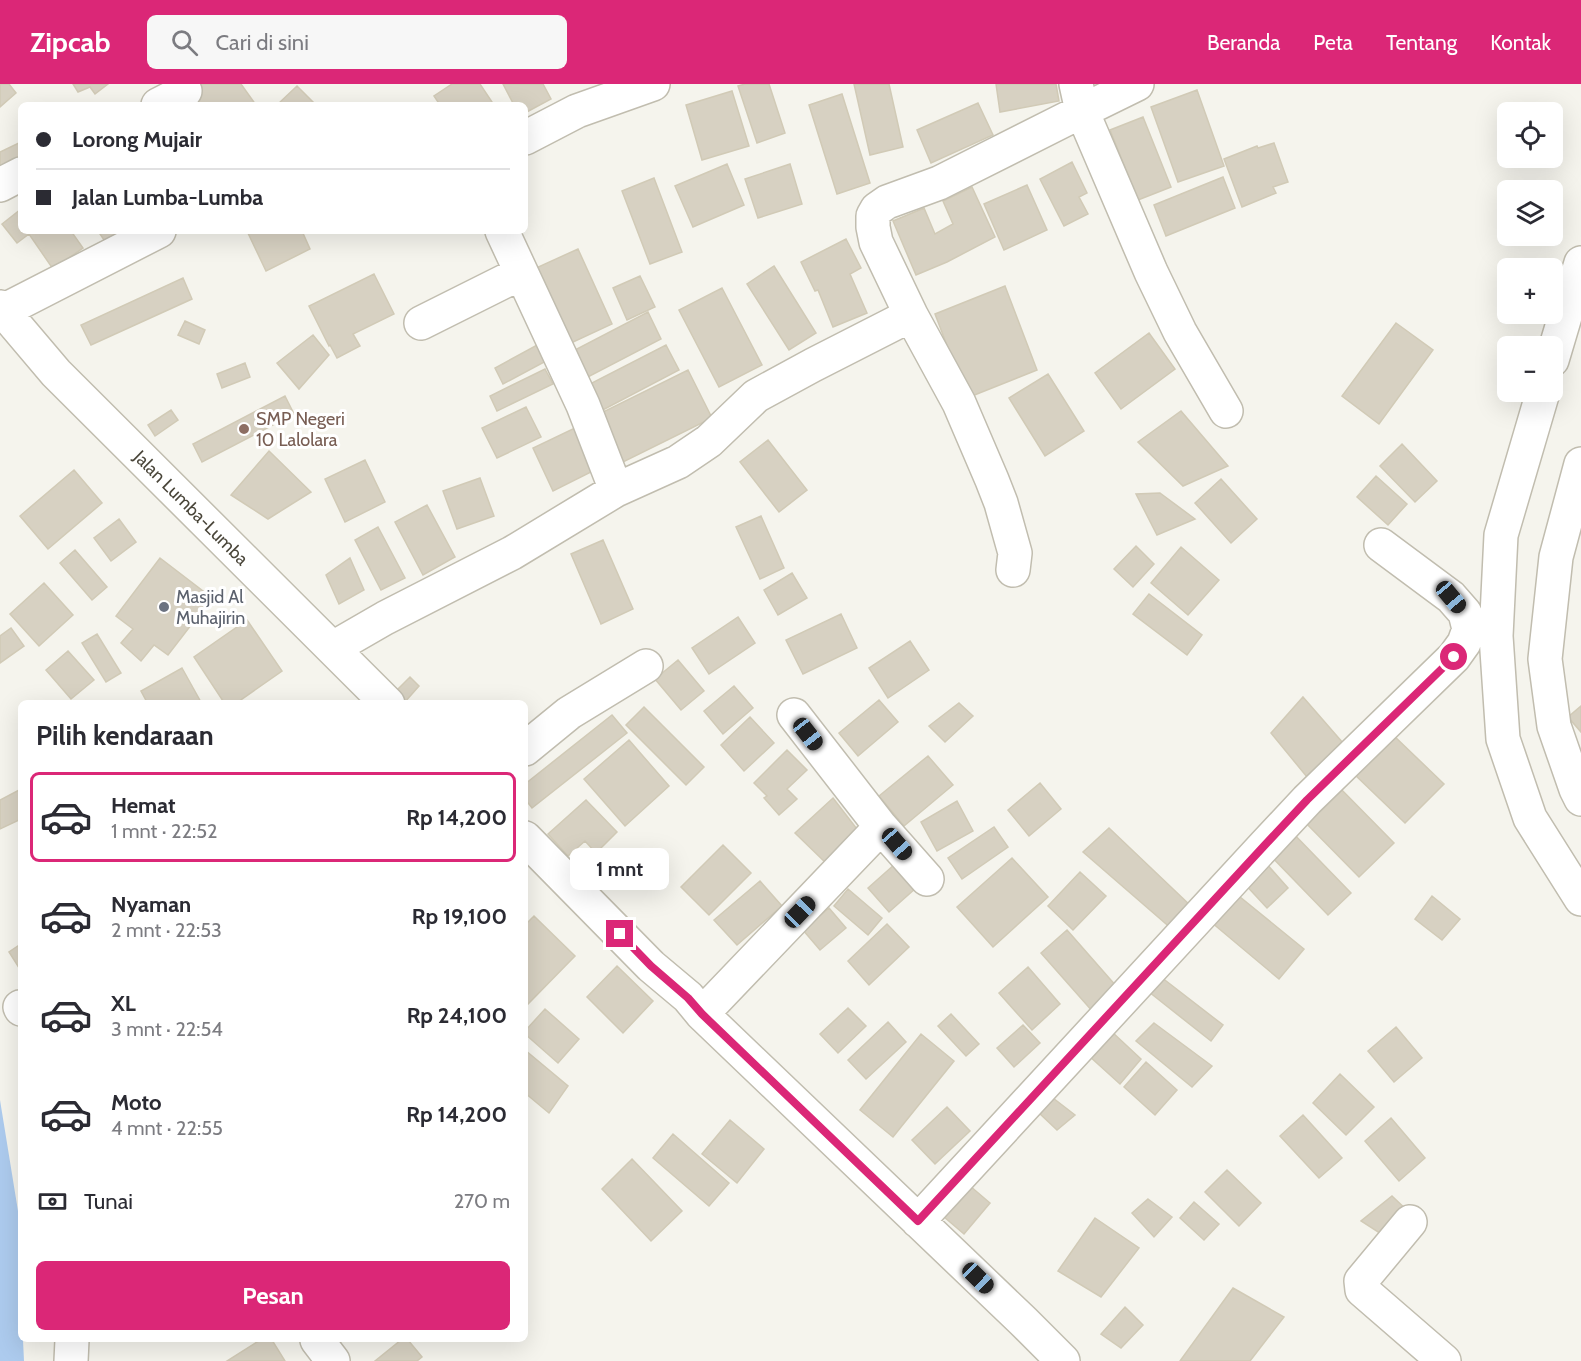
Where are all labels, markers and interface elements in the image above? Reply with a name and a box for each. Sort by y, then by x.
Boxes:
search box [147,15,567,69]
text: Zipcab [30,25,111,59]
icon: search [168,26,201,59]
text: Cari di sini [216,29,309,56]
text: Beranda [1207,30,1280,55]
text: Peta [1313,30,1353,55]
text: Tentang [1386,30,1457,55]
text: Kontak [1490,30,1551,55]
map controls [1497,102,1563,402]
button: locate [1497,102,1563,168]
text: Lorong Mujair [72,126,202,153]
button: layers [1497,180,1563,246]
text: Jalan Lumba-Lumba [72,184,263,211]
button: + [1497,258,1563,324]
button: − [1497,336,1563,402]
place label: SMP Negeri 10 Lalolara [256,408,345,451]
marker: SMP Negeri 10 Lalolara [237,422,251,436]
street label: Jalan Lumba-Lumba [128,445,253,570]
car [1433,577,1469,617]
place label: Masjid Al Muhajirin [176,586,245,629]
marker: Masjid Al Muhajirin [157,600,171,614]
route start [1440,643,1467,670]
car [790,714,826,754]
text: Pilih kendaraan [36,719,214,752]
icon: car [39,790,93,844]
text: Hemat [111,792,176,819]
text: Rp 14,200 [406,804,507,831]
text: 1 mnt · 22:52 [111,819,218,843]
car [878,825,916,863]
callout: 1 mnt [570,847,670,889]
text: 1 mnt [596,857,643,881]
icon: car [39,889,93,943]
text: Nyaman [111,891,191,918]
car [781,893,819,931]
text: Rp 19,100 [412,903,507,930]
text: 2 mnt · 22:53 [111,918,222,942]
route end [606,920,633,947]
icon: car [39,988,93,1042]
text: XL [111,990,136,1017]
text: Rp 24,100 [407,1002,507,1029]
text: 3 mnt · 22:54 [111,1017,223,1041]
icon: car [39,1087,93,1141]
text: Moto [111,1089,162,1116]
text: Rp 14,200 [406,1101,507,1128]
text: 4 mnt · 22:55 [111,1116,223,1140]
icon: cash [36,1185,69,1218]
text: Tunai [84,1188,133,1215]
text: 270 m [454,1189,510,1213]
car [959,1259,997,1297]
button: Pesan [36,1261,510,1330]

